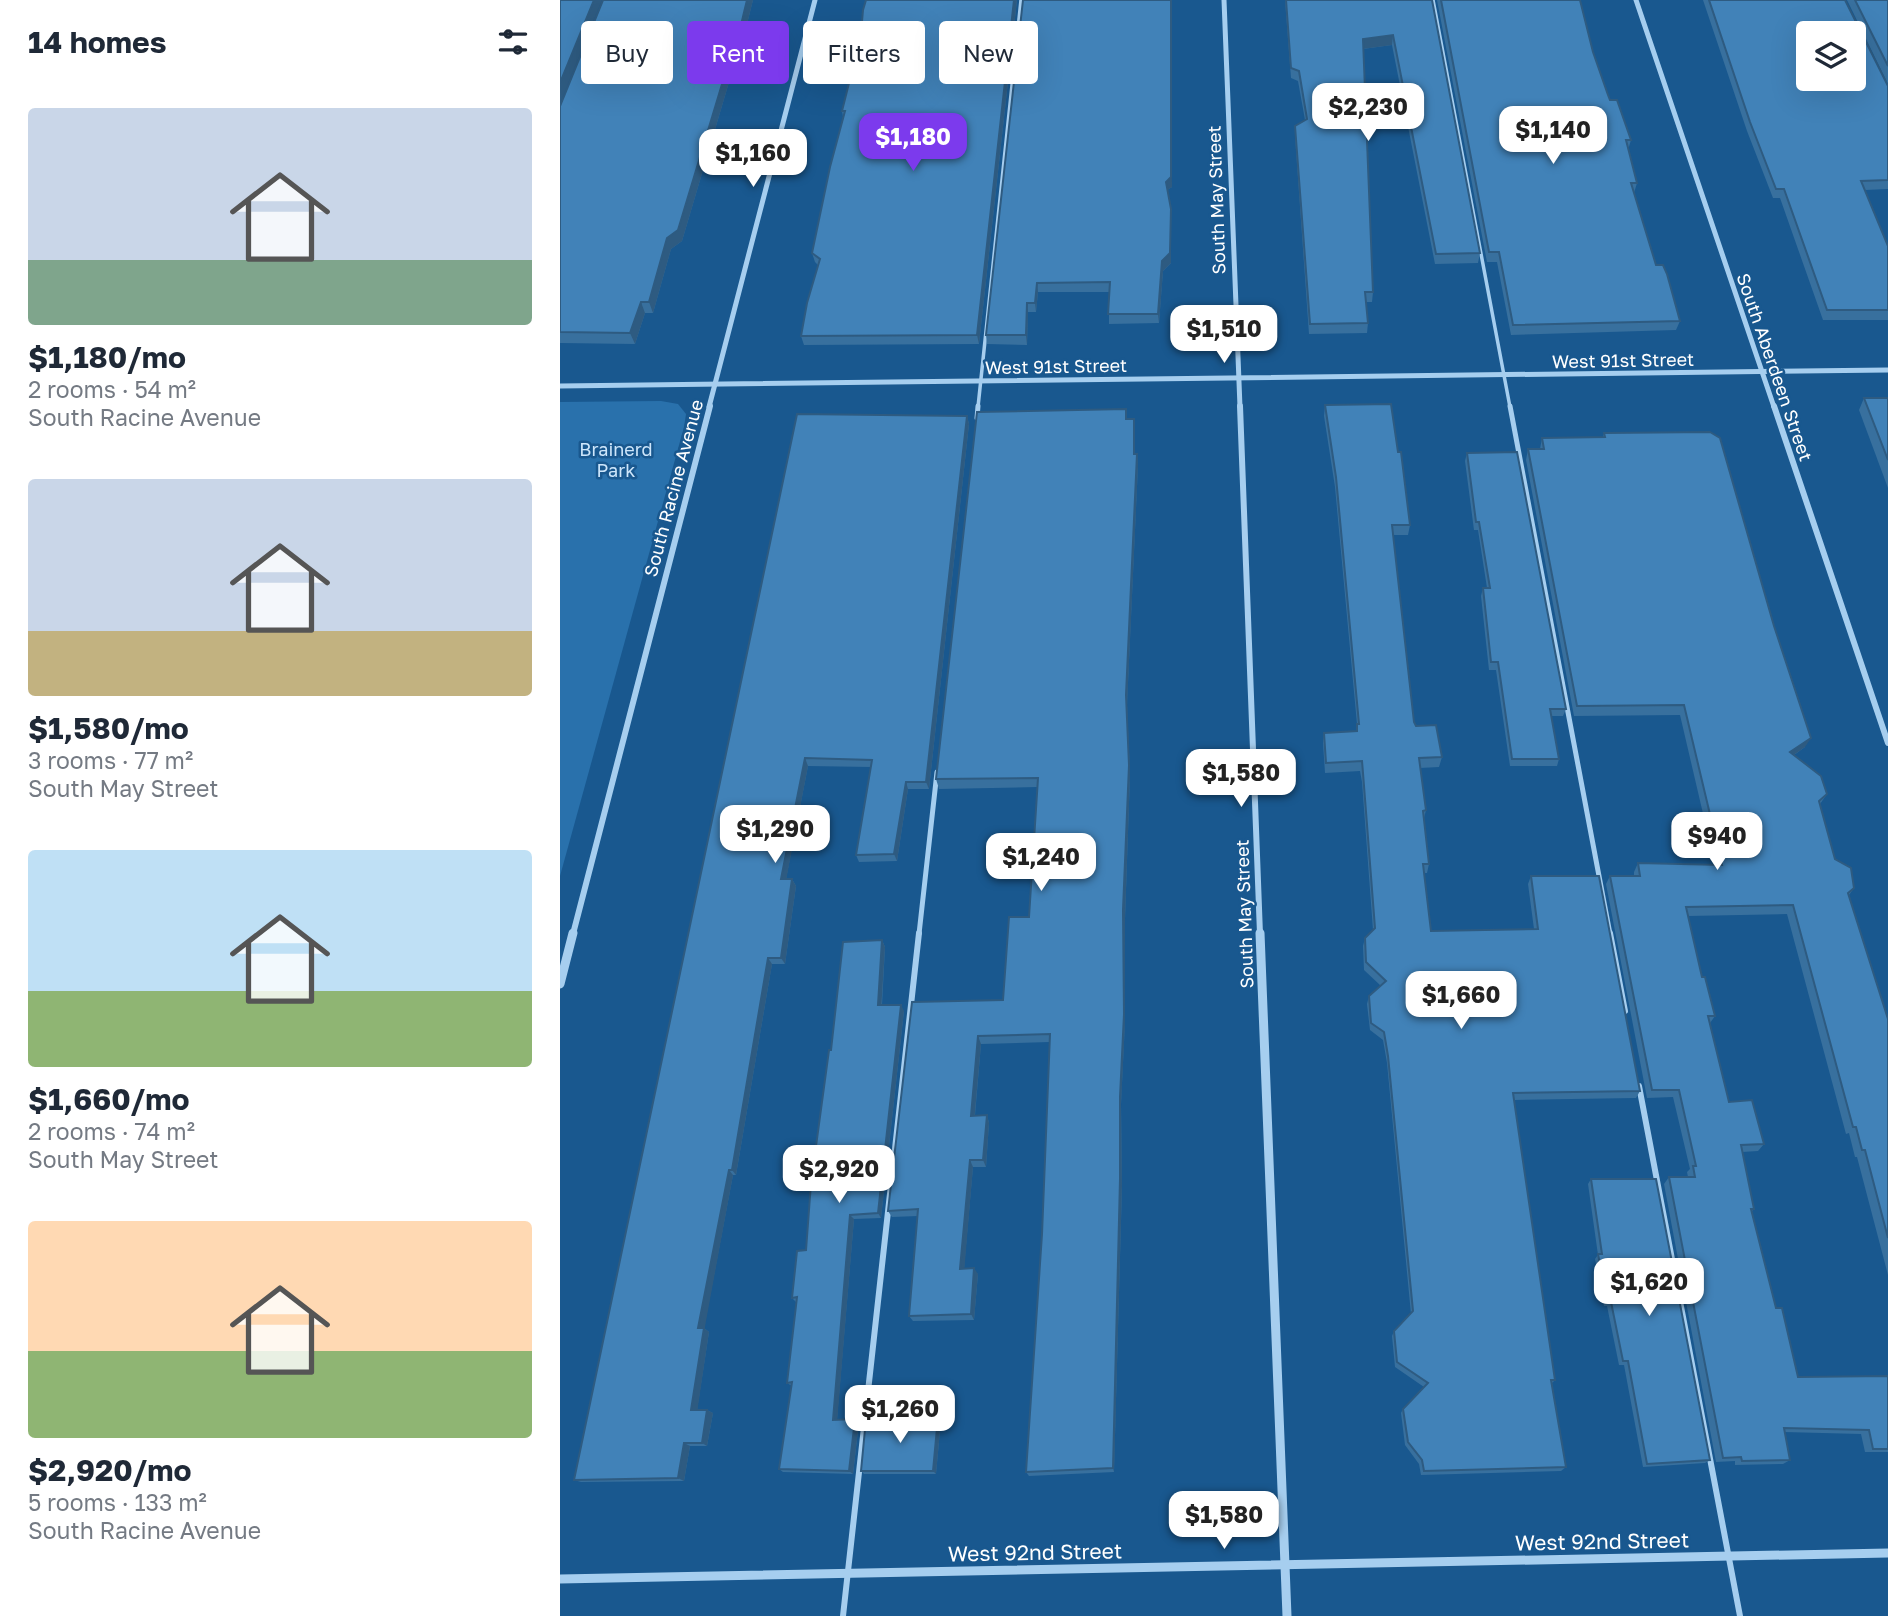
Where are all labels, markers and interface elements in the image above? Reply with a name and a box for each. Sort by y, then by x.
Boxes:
chip: Buy [581,21,673,84]
chip: Rent [687,21,789,84]
chip: Filters [803,21,925,84]
chip: New [939,21,1038,84]
map controls [1796,21,1866,91]
button: layers [1796,21,1866,91]
icon: filters [494,23,532,61]
text: 14 homes [28,24,167,60]
pin: $2,230 [1311,83,1425,143]
text: $2,230 [1328,92,1408,120]
pin: $1,140 [1496,106,1610,166]
pin: $1,180 [856,114,970,173]
text: $1,140 [1515,115,1591,143]
text: $1,180 [875,122,951,150]
street label: South May Street [1202,125,1230,275]
pin: $1,160 [696,130,810,189]
text: $1,160 [715,138,791,166]
icon: home [217,154,343,280]
street label: South Aberdeen Street [1732,270,1818,464]
pin: $1,510 [1167,306,1281,365]
text: $1,510 [1186,314,1262,342]
text: $1,180/mo [28,339,186,375]
street label: West 91st Street [1552,348,1694,372]
street label: West 91st Street [985,354,1127,378]
text: 2 rooms · 54 m² [28,375,196,403]
street label: South Racine Avenue [639,397,707,579]
text: South Racine Avenue [28,403,261,431]
park label: Brainerd Park [579,438,653,481]
icon: home [217,525,343,651]
text: $1,580/mo [28,710,189,746]
text: 3 rooms · 77 m² [28,746,193,774]
pin: $1,580 [1184,750,1298,809]
text: $1,580 [1202,758,1280,786]
text: South May Street [28,774,219,802]
pin: $1,290 [718,806,832,865]
pin: $940 [1676,812,1758,872]
text: $1,290 [736,814,814,842]
text: $940 [1687,821,1747,849]
pin: $1,240 [984,834,1098,893]
street label: South May Street [1230,839,1258,989]
text: $1,240 [1002,842,1080,870]
icon: home [217,896,343,1022]
pin: $1,660 [1404,972,1518,1031]
text: $1,660 [1422,980,1500,1008]
text: $1,660/mo [28,1081,189,1117]
text: 2 rooms · 74 m² [28,1117,195,1145]
text: South May Street [28,1145,219,1173]
pin: $2,920 [782,1146,896,1205]
text: $2,920 [799,1154,879,1182]
pin: $1,620 [1592,1258,1706,1318]
icon: home [217,1267,343,1393]
text: $1,620 [1610,1267,1688,1295]
pin: $1,260 [843,1386,957,1445]
text: $1,260 [861,1394,939,1422]
text: $2,920/mo [28,1452,192,1488]
text: 5 rooms · 133 m² [28,1488,207,1516]
pin: $1,580 [1167,1492,1281,1551]
text: $1,580 [1185,1500,1263,1528]
text: South Racine Avenue [28,1516,261,1544]
street label: West 92nd Street [1515,1526,1689,1556]
street label: West 92nd Street [948,1537,1122,1567]

